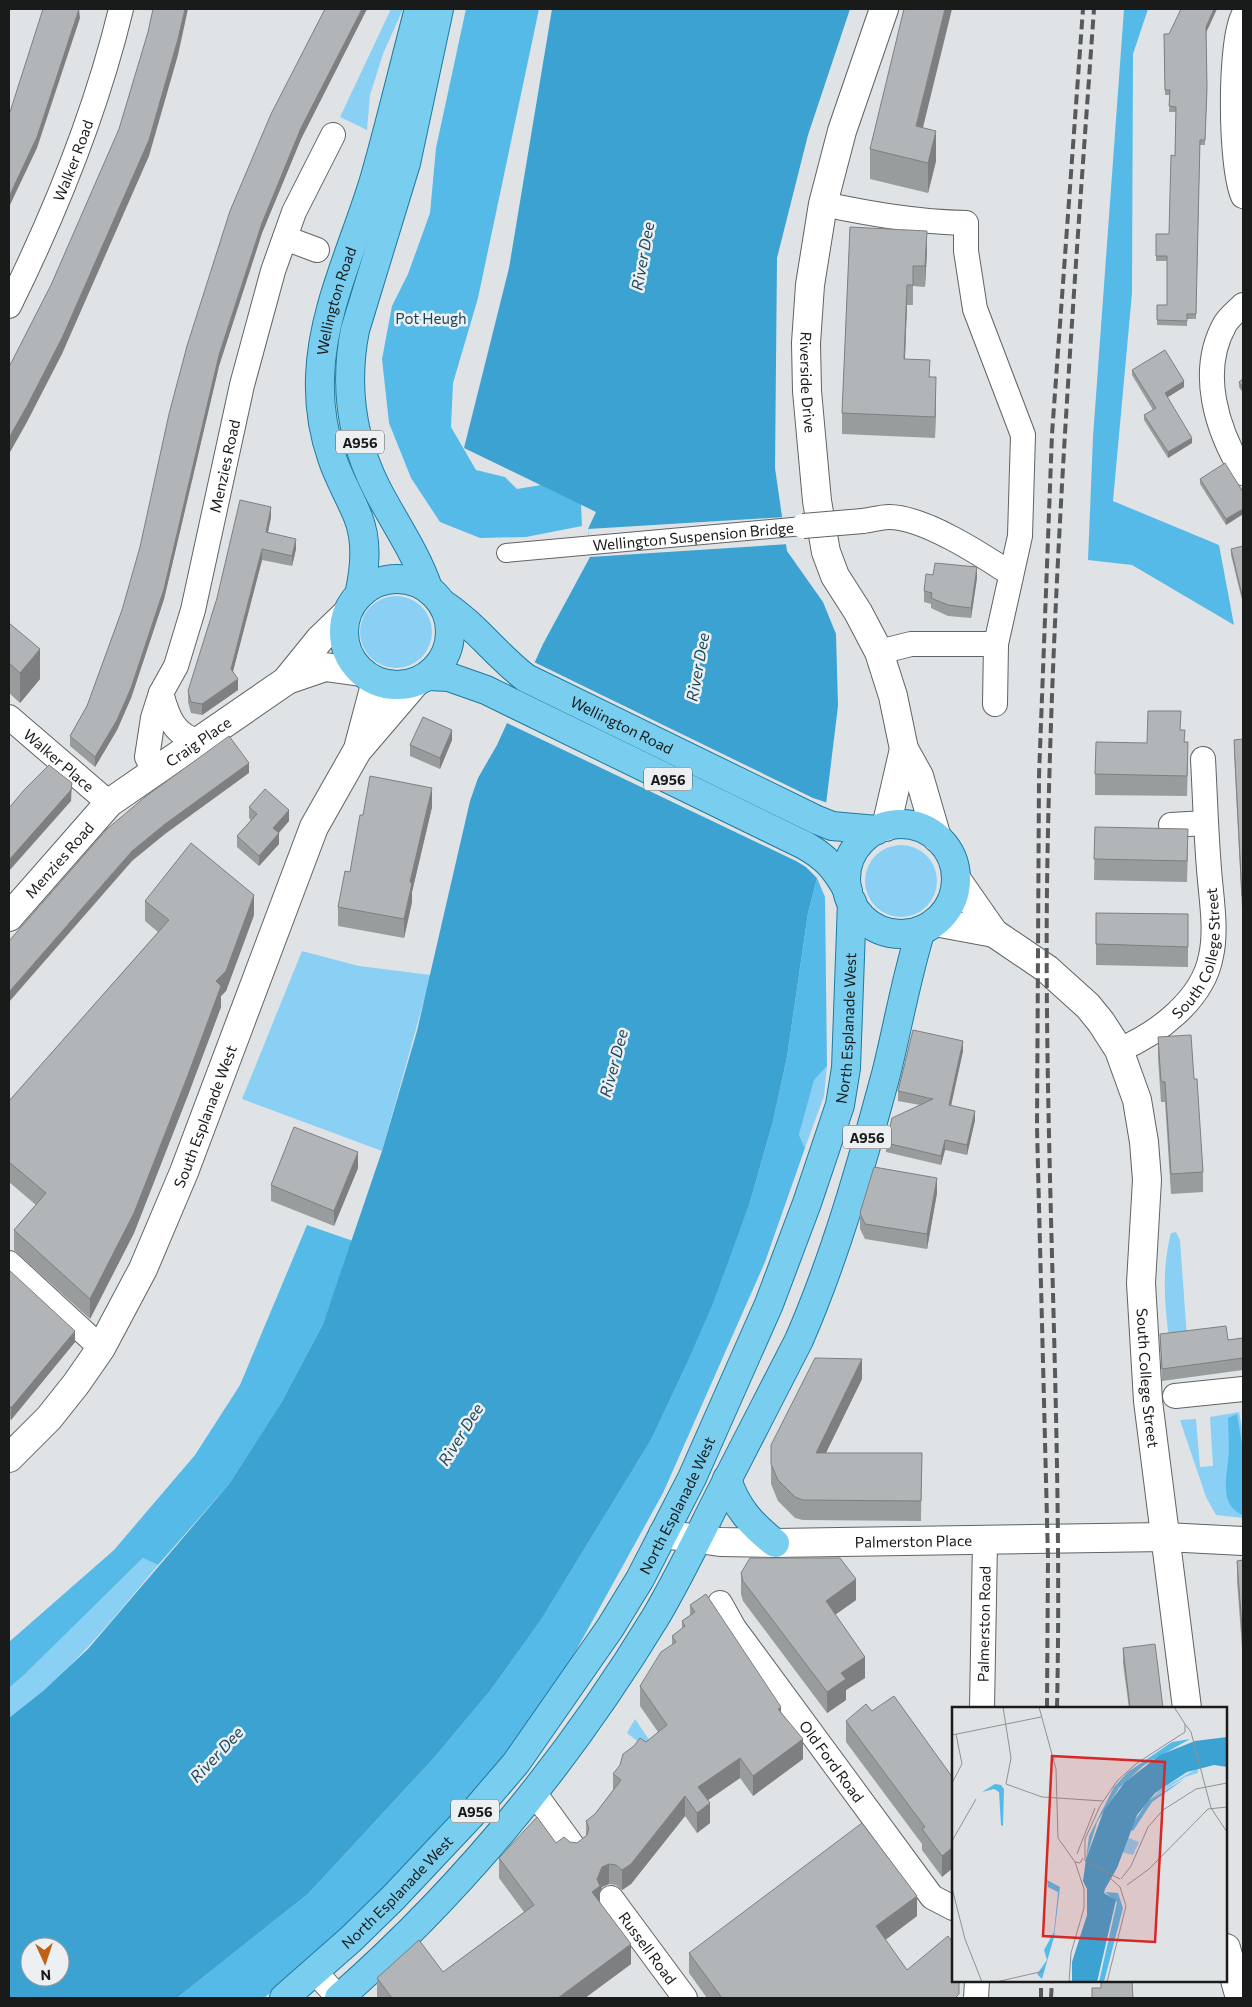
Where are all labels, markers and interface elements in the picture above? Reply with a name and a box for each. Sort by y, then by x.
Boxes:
street label: Walker Road [49,117,96,204]
water label: River Dee [627,220,657,292]
street label: Wellington Road [313,244,359,356]
park label: Pot Heugh [395,309,467,327]
street label: Riverside Drive [797,331,820,434]
street label: Menzies Road [205,418,243,514]
road number: A956 [336,431,384,454]
street label: Wellington Suspension Bridge [592,518,795,554]
water label: River Dee [682,631,712,703]
street label: Wellington Road [568,692,676,757]
street label: Craig Place [162,713,234,770]
street label: Walker Place [20,725,98,795]
road number: A956 [644,768,692,791]
street label: Menzies Road [21,818,97,901]
street label: South College Street [1168,887,1223,1022]
street label: North Esplanade West [831,952,859,1105]
water label: River Dee [595,1026,631,1099]
street label: South Esplanade West [169,1043,240,1190]
road number: A956 [843,1126,891,1148]
street label: South College Street [1134,1308,1163,1449]
water label: River Dee [434,1399,487,1468]
street label: North Esplanade West [635,1434,718,1577]
street label: Palmerston Place [854,1531,972,1551]
street label: Palmerston Road [973,1566,994,1682]
inset map [952,1707,1227,1982]
street label: Old Ford Road [796,1717,868,1806]
water label: River Dee [185,1722,247,1786]
road number: A956 [451,1800,499,1822]
street label: North Esplanade West [338,1832,456,1952]
street label: Russell Road [615,1908,681,1988]
north arrow [20,1937,70,1987]
text: N [40,1967,51,1984]

